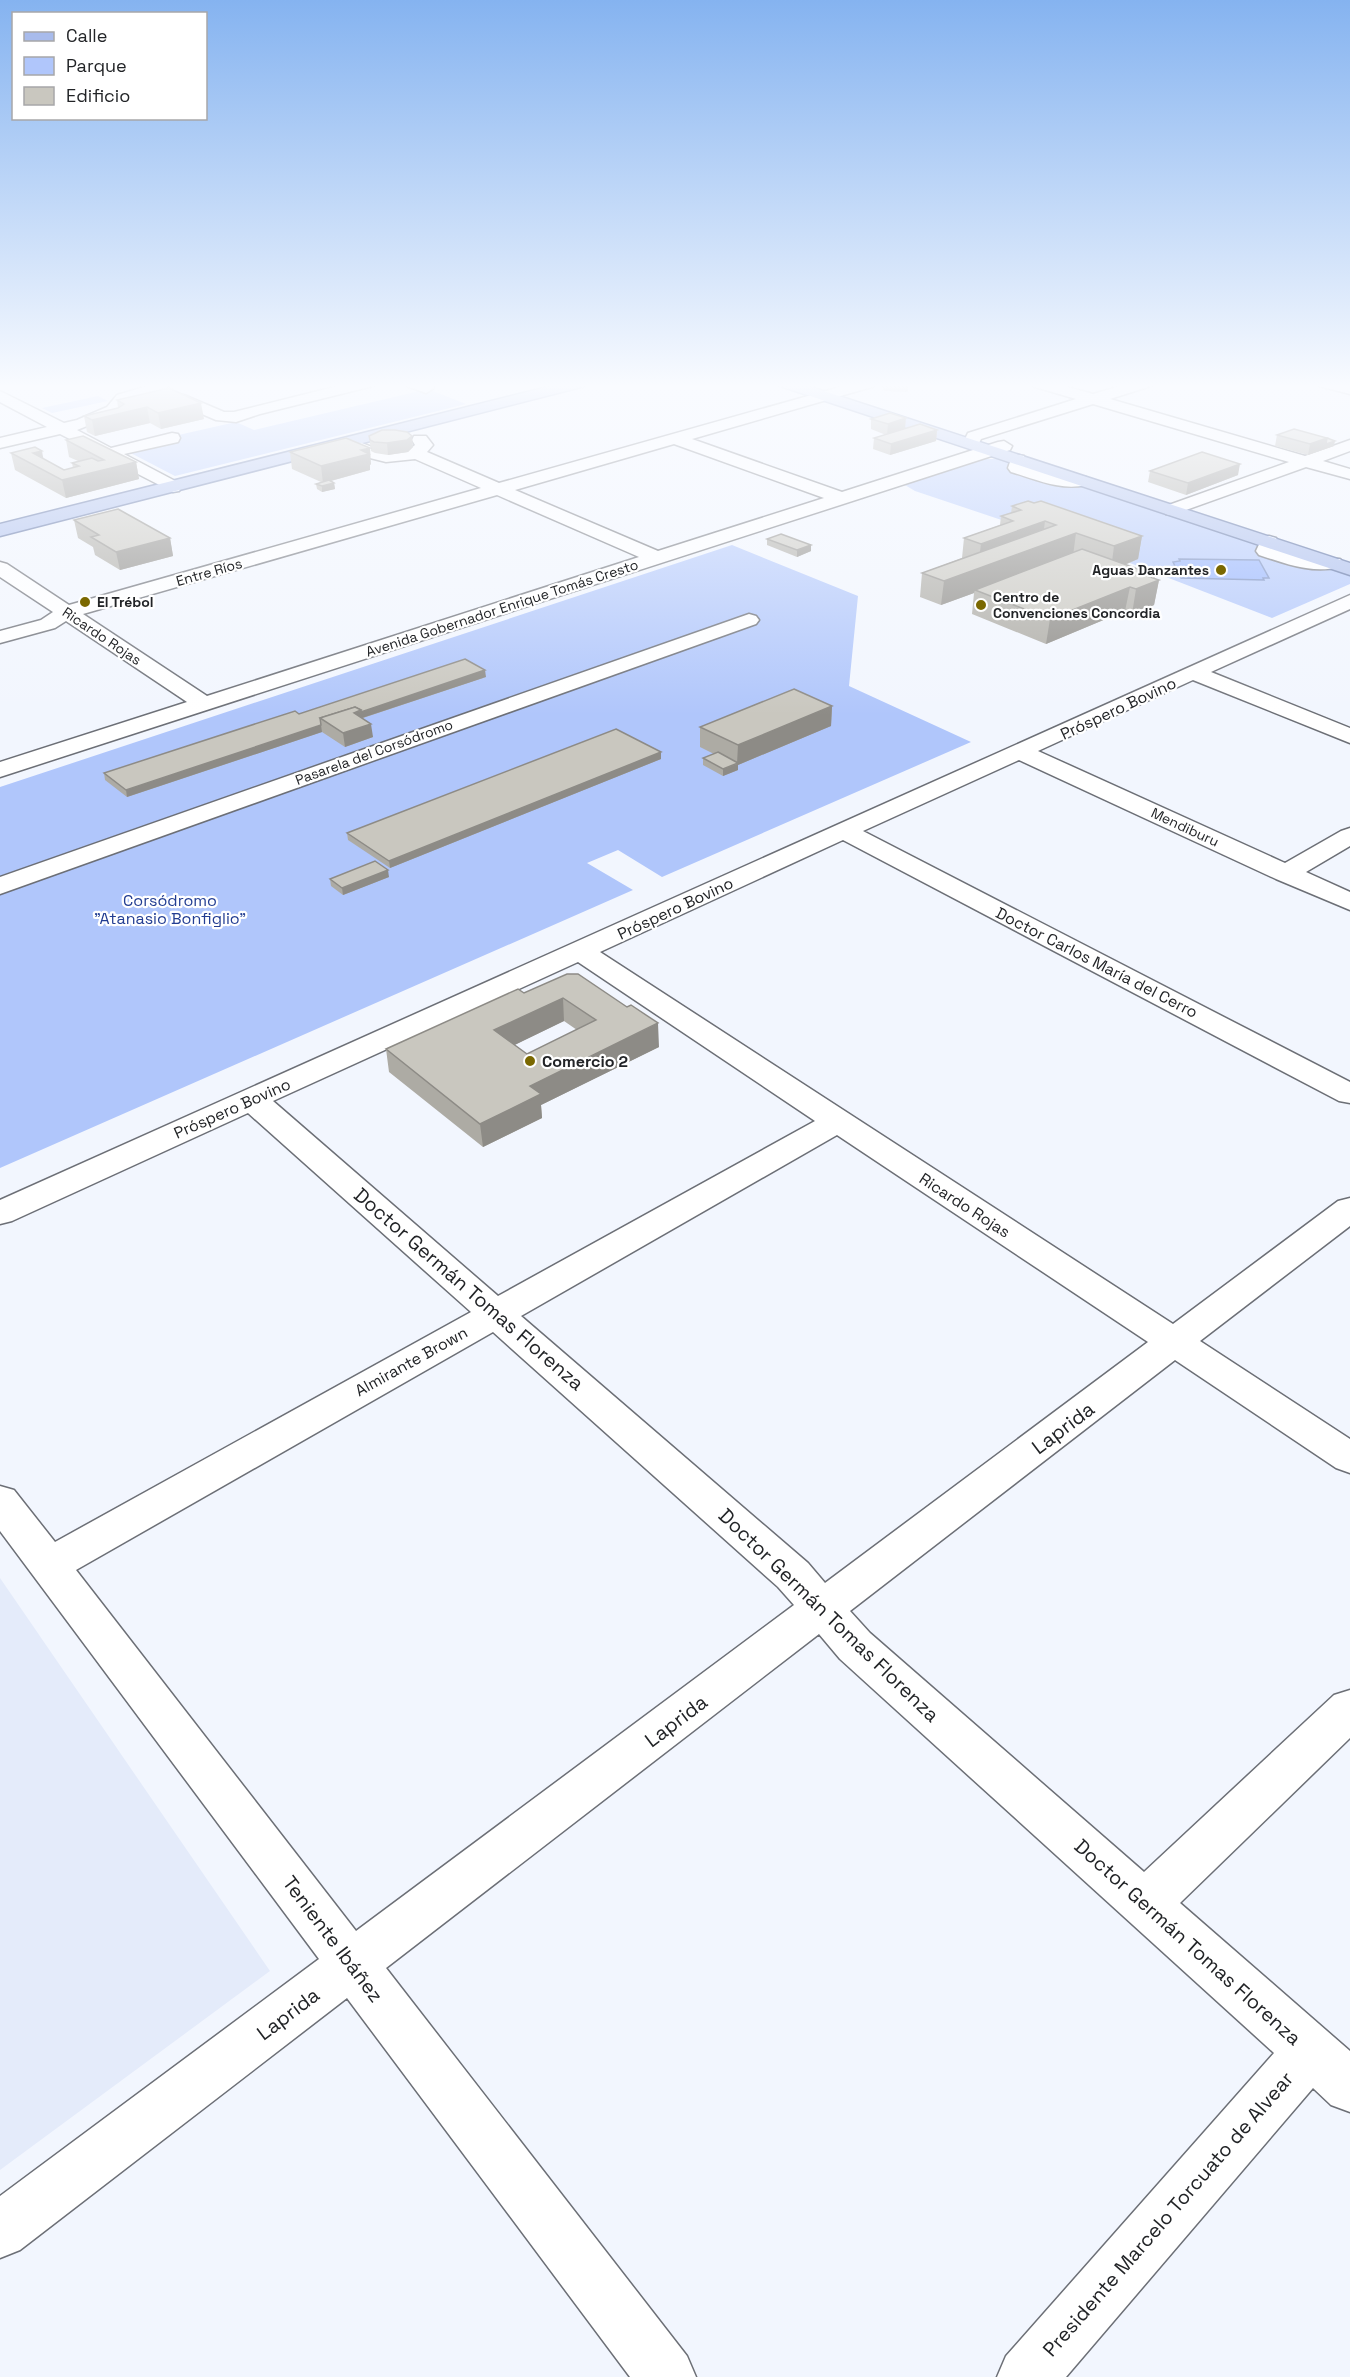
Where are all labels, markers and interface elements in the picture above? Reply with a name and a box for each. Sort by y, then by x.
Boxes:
legend [12,12,207,120]
text: Calle [66,24,107,47]
text: Parque [66,54,127,77]
text: Edificio [66,84,130,107]
street label: Entre Ríos [174,554,244,590]
street label: Avenida Gobernador Enrique Tomás Cresto [364,555,640,661]
place label: Aguas Danzantes [1092,561,1209,579]
marker: Aguas Danzantes [1214,563,1228,577]
place label: Centro de Convenciones Concordia [993,588,1160,622]
place label: El Trébol [97,593,154,611]
marker: El Trébol [78,595,92,609]
marker: Centro de Convenciones Concordia [974,598,988,612]
street label: Ricardo Rojas [59,603,145,669]
street label: Próspero Bovino [1057,672,1180,745]
street label: Pasarela del Corsódromo [293,715,455,789]
street label: Mendiburu [1148,803,1222,851]
street label: Próspero Bovino [614,872,737,945]
park label: Corsódromo "Atanasio Bonfiglio" [94,890,246,929]
street label: Doctor Carlos María del Cerro [992,902,1201,1023]
place label: Comercio 2 [542,1051,628,1072]
marker: Comercio 2 [523,1054,537,1068]
street label: Próspero Bovino [171,1073,294,1144]
street label: Ricardo Rojas [915,1168,1014,1243]
street label: Doctor Germán Tomas Florenza [348,1182,590,1396]
street label: Almirante Brown [351,1322,471,1401]
street label: Laprida [1026,1396,1100,1460]
street label: Doctor Germán Tomas Florenza [713,1503,945,1727]
street label: Laprida [639,1689,713,1753]
street label: Doctor Germán Tomas Florenza [1069,1833,1307,2051]
street label: Teniente Ibáñez [277,1871,389,2007]
street label: Laprida [251,1982,325,2046]
street label: Presidente Marcelo Torcuato de Alvear [1037,2066,1299,2362]

